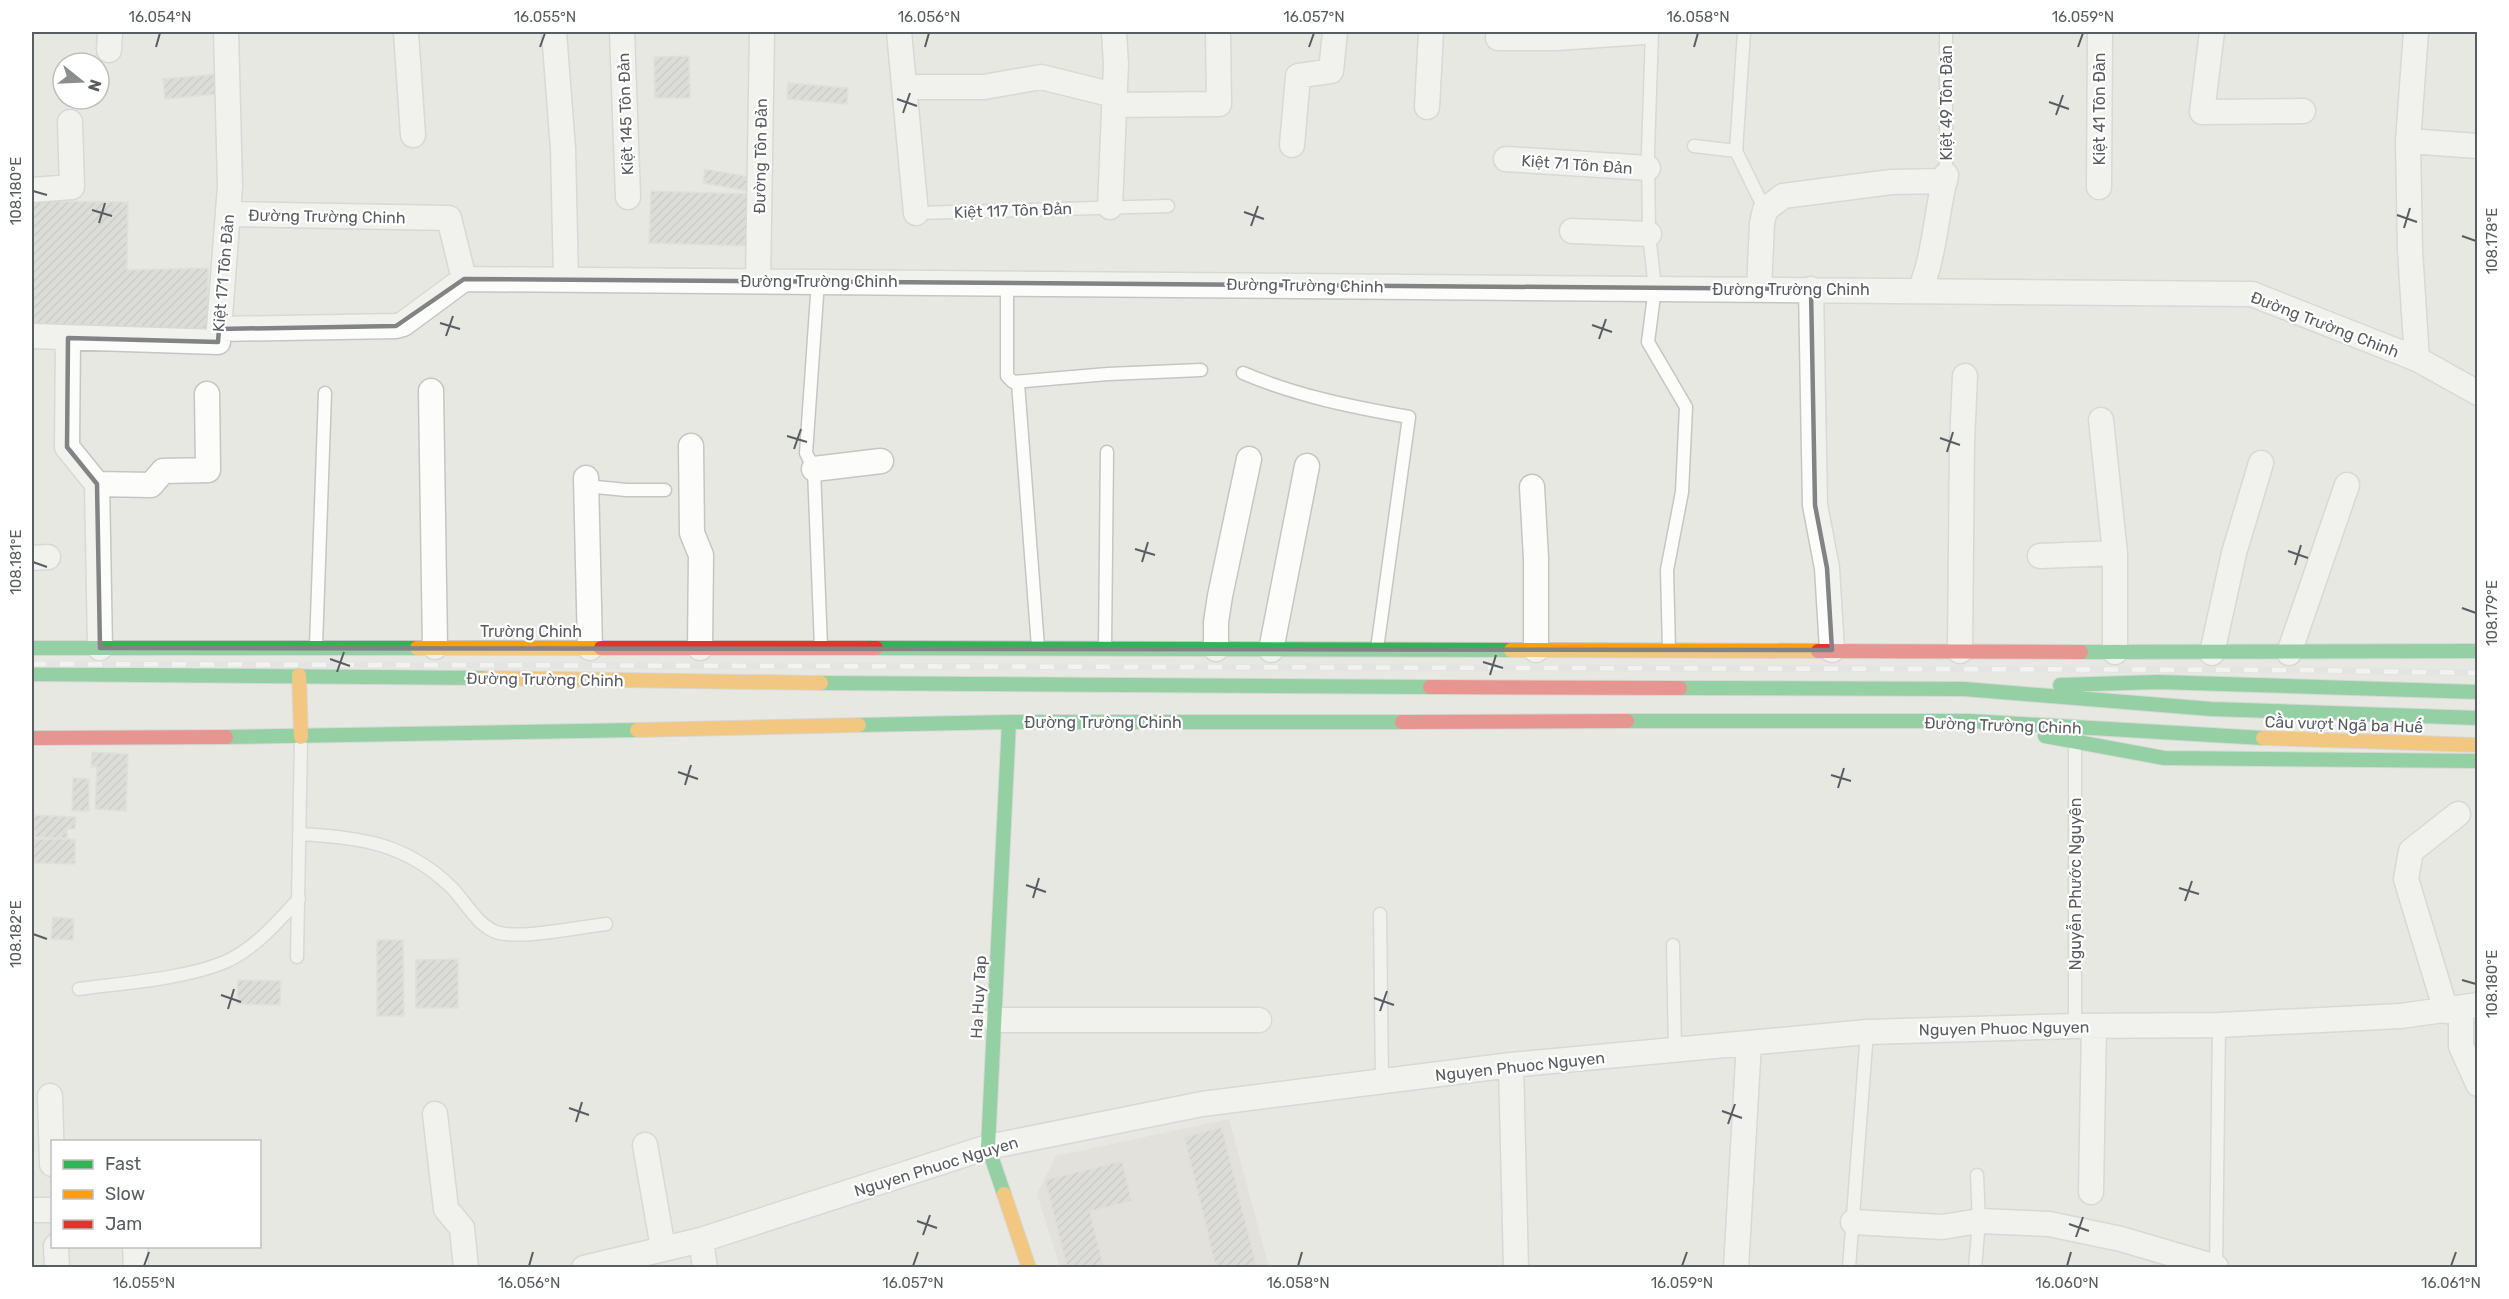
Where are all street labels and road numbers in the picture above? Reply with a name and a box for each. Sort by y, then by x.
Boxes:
street label: Kiệt 49 Tôn Đản [1937,45,1956,161]
street label: Kiệt 145 Tôn Đản [614,52,637,176]
street label: Kiệt 41 Tôn Đản [2090,53,2109,165]
street label: Đường Tôn Đản [750,98,771,214]
street label: Kiệt 71 Tôn Đản [1521,151,1633,178]
street label: Kiệt 117 Tôn Đản [954,199,1072,222]
street label: Đường Trường Chinh [248,206,406,227]
street label: Kiệt 171 Tôn Đản [209,213,238,333]
street label: Đường Trường Chinh [740,272,898,291]
street label: Đường Trường Chinh [1226,275,1384,296]
street label: Đường Trường Chinh [1712,280,1870,299]
street label: Đường Trường Chinh [2248,287,2402,362]
street label: Trường Chinh [480,622,582,641]
street label: Đường Trường Chinh [466,669,624,690]
street label: Cầu vượt Ngã ba Huế [2264,711,2424,737]
street label: Đường Trường Chinh [1024,713,1182,732]
street label: Đường Trường Chinh [1924,713,2082,738]
street label: Nguyễn Phước Nguyên [2065,798,2085,970]
street label: Ha Huy Tap [967,955,990,1039]
street label: Nguyen Phuoc Nguyen [1919,1018,2089,1039]
street label: Nguyen Phuoc Nguyen [1434,1048,1606,1085]
street label: Nguyen Phuoc Nguyen [852,1132,1020,1200]

